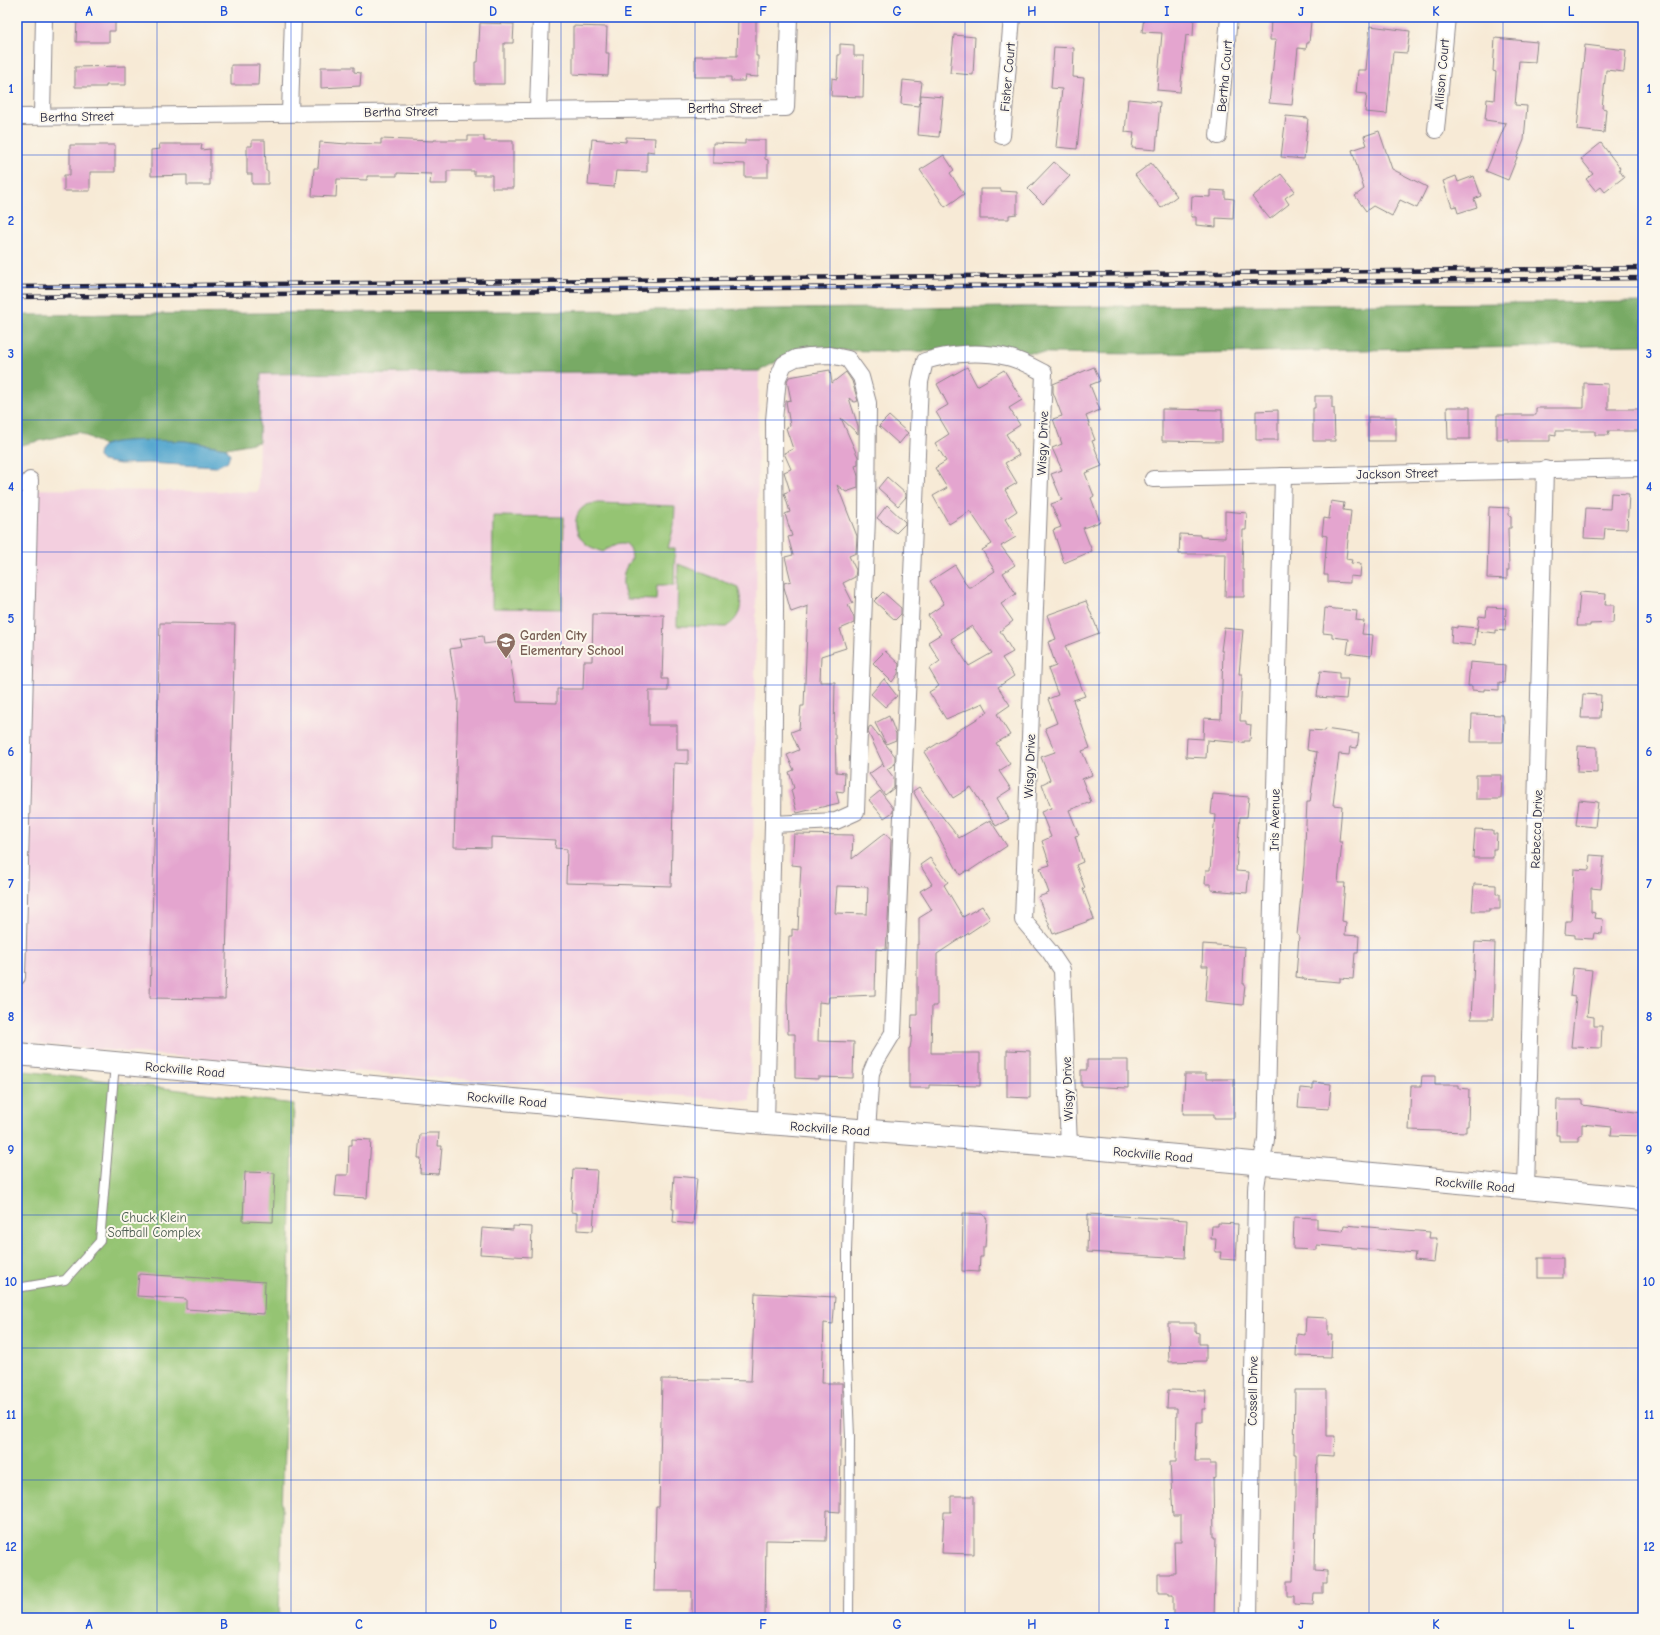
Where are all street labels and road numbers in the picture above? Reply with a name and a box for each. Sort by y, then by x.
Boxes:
street label: Allison Court [1431,37,1452,110]
street label: Bertha Court [1214,38,1235,112]
street label: Fisher Court [997,41,1018,112]
street label: Bertha Street [688,101,763,116]
street label: Bertha Street [364,103,439,120]
street label: Bertha Street [40,108,115,125]
street label: Wisgy Drive [1034,410,1051,476]
street label: Jackson Street [1356,465,1439,482]
street label: Wisgy Drive [1021,733,1038,799]
street label: Iris Avenue [1266,788,1283,851]
street label: Rebecca Drive [1528,789,1545,869]
street label: Wisgy Drive [1059,1056,1076,1122]
street label: Rockville Road [144,1059,225,1080]
street label: Rockville Road [466,1089,547,1110]
street label: Rockville Road [790,1118,870,1139]
street label: Rockville Road [1112,1144,1193,1165]
street label: Rockville Road [1434,1174,1515,1195]
street label: Cossell Drive [1244,1355,1261,1426]

